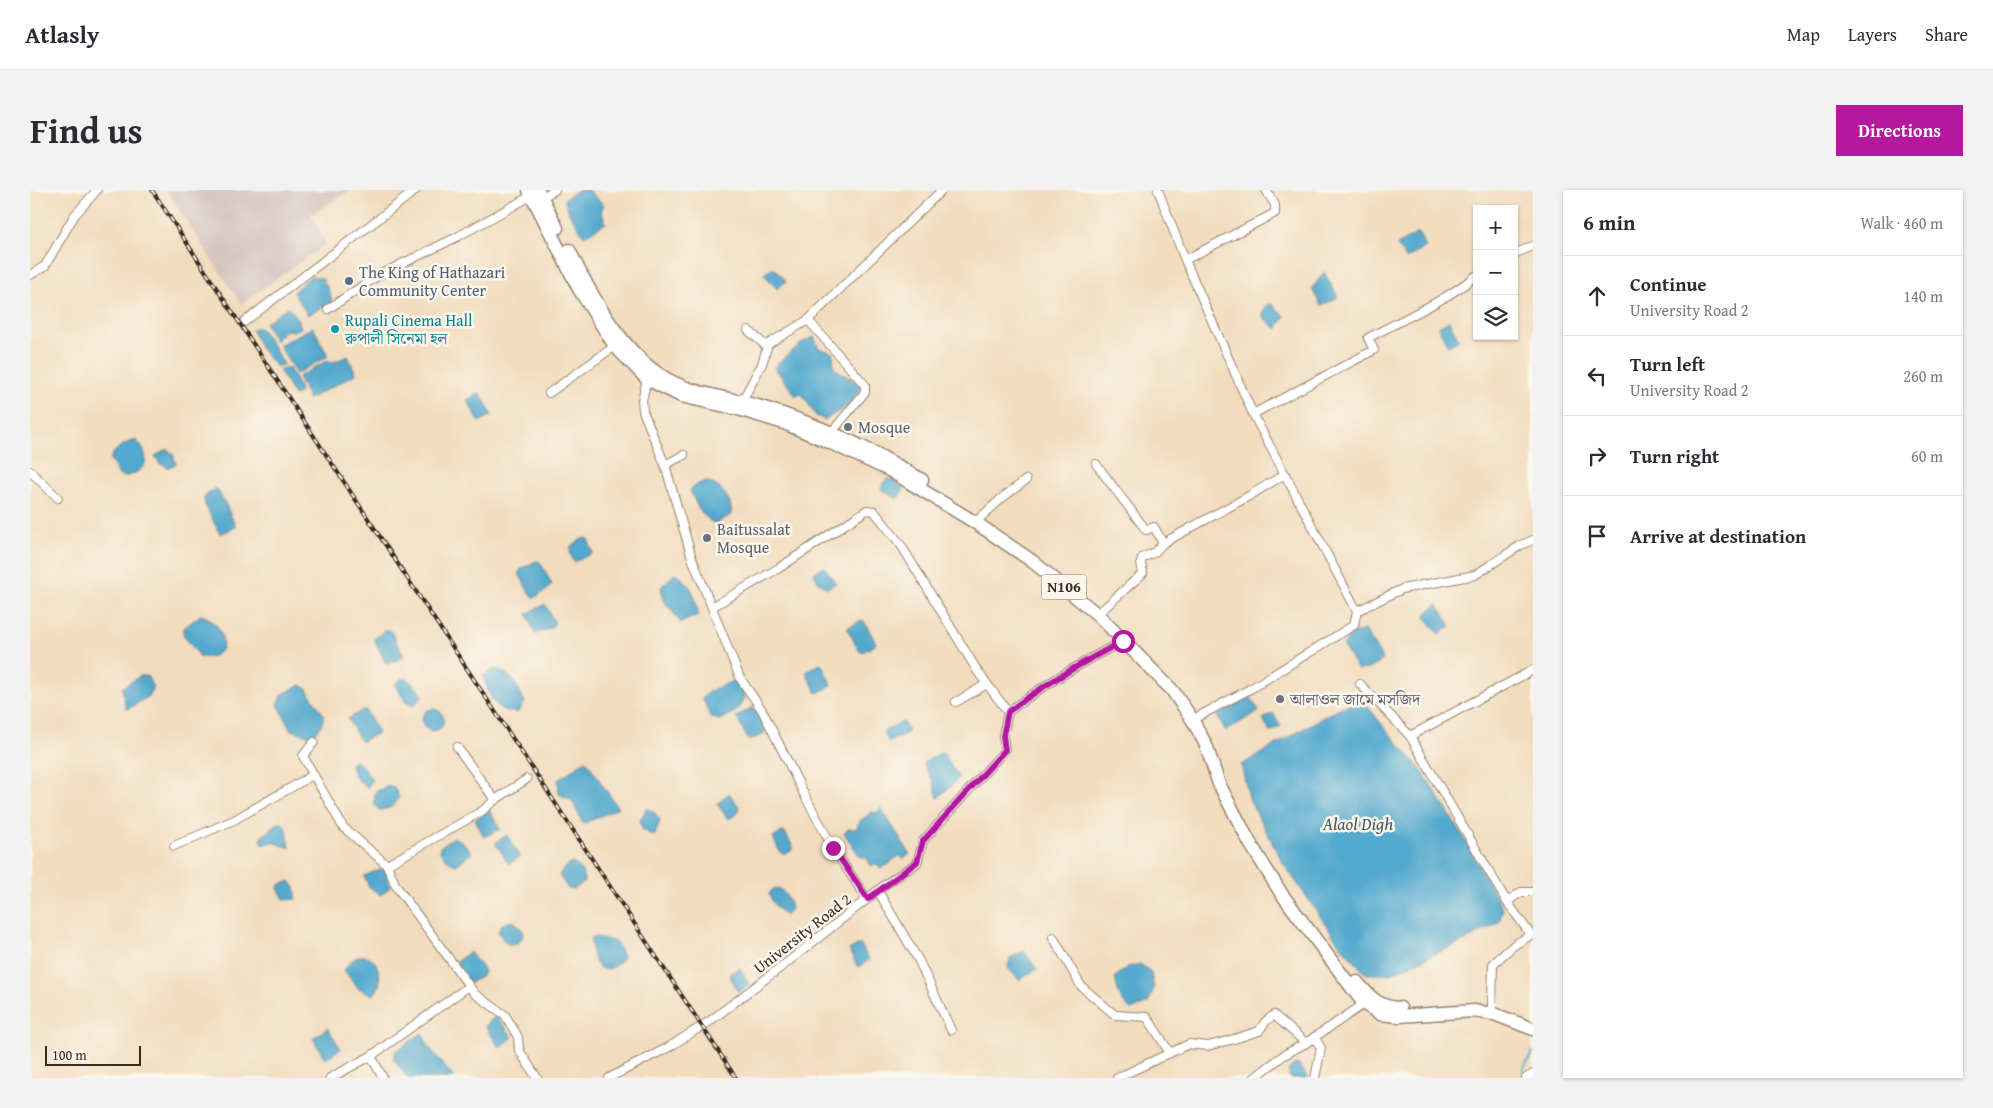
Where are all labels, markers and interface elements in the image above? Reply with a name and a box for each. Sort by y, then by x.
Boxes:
text: Atlasly [25,17,99,52]
text: Map [1787,21,1820,48]
text: Layers [1848,21,1897,48]
text: Share [1925,21,1968,48]
text: Find us [30,105,143,156]
button: Directions [1836,105,1963,156]
map controls [1473,205,1518,340]
button: + [1473,205,1518,250]
text: 6 min [1583,207,1635,238]
text: Walk · 460 m [1860,211,1943,235]
button: − [1473,250,1518,295]
place label: The King of Hathazari Community Center [359,260,506,302]
text: Continue [1630,270,1707,298]
marker: The King of Hathazari Community Center [343,275,355,287]
icon: ahead [1583,282,1611,310]
text: 140 m [1903,284,1943,308]
button: layers [1473,295,1518,340]
text: University Road 2 [1630,298,1748,322]
place label: Rupali Cinema Hall রুপালী সিনেমা হল [344,308,473,350]
marker: Rupali Cinema Hall রুপালী সিনেমা হল [329,323,341,335]
text: Turn left [1630,350,1705,378]
icon: left [1583,362,1611,390]
text: 260 m [1903,364,1943,388]
text: University Road 2 [1630,378,1748,402]
place label: Mosque [858,415,910,439]
marker: Mosque [842,421,854,433]
icon: right [1583,442,1611,470]
text: Turn right [1630,442,1719,470]
text: 60 m [1911,444,1943,468]
place label: Baitussalat Mosque [717,517,791,559]
icon: arrive [1583,522,1611,550]
text: Arrive at destination [1630,522,1806,550]
marker: Baitussalat Mosque [701,532,713,544]
road number: N106 [1042,574,1086,600]
route start [1112,630,1135,653]
place label: আলাওল জামে মসজিদ [1289,687,1421,711]
marker: আলাওল জামে মসজিদ [1274,693,1286,705]
water label: Alaol Digh [1322,810,1393,837]
route end [822,837,845,860]
street label: University Road 2 [748,887,856,979]
scale bar [45,1043,141,1066]
text: 100 m [52,1045,87,1065]

